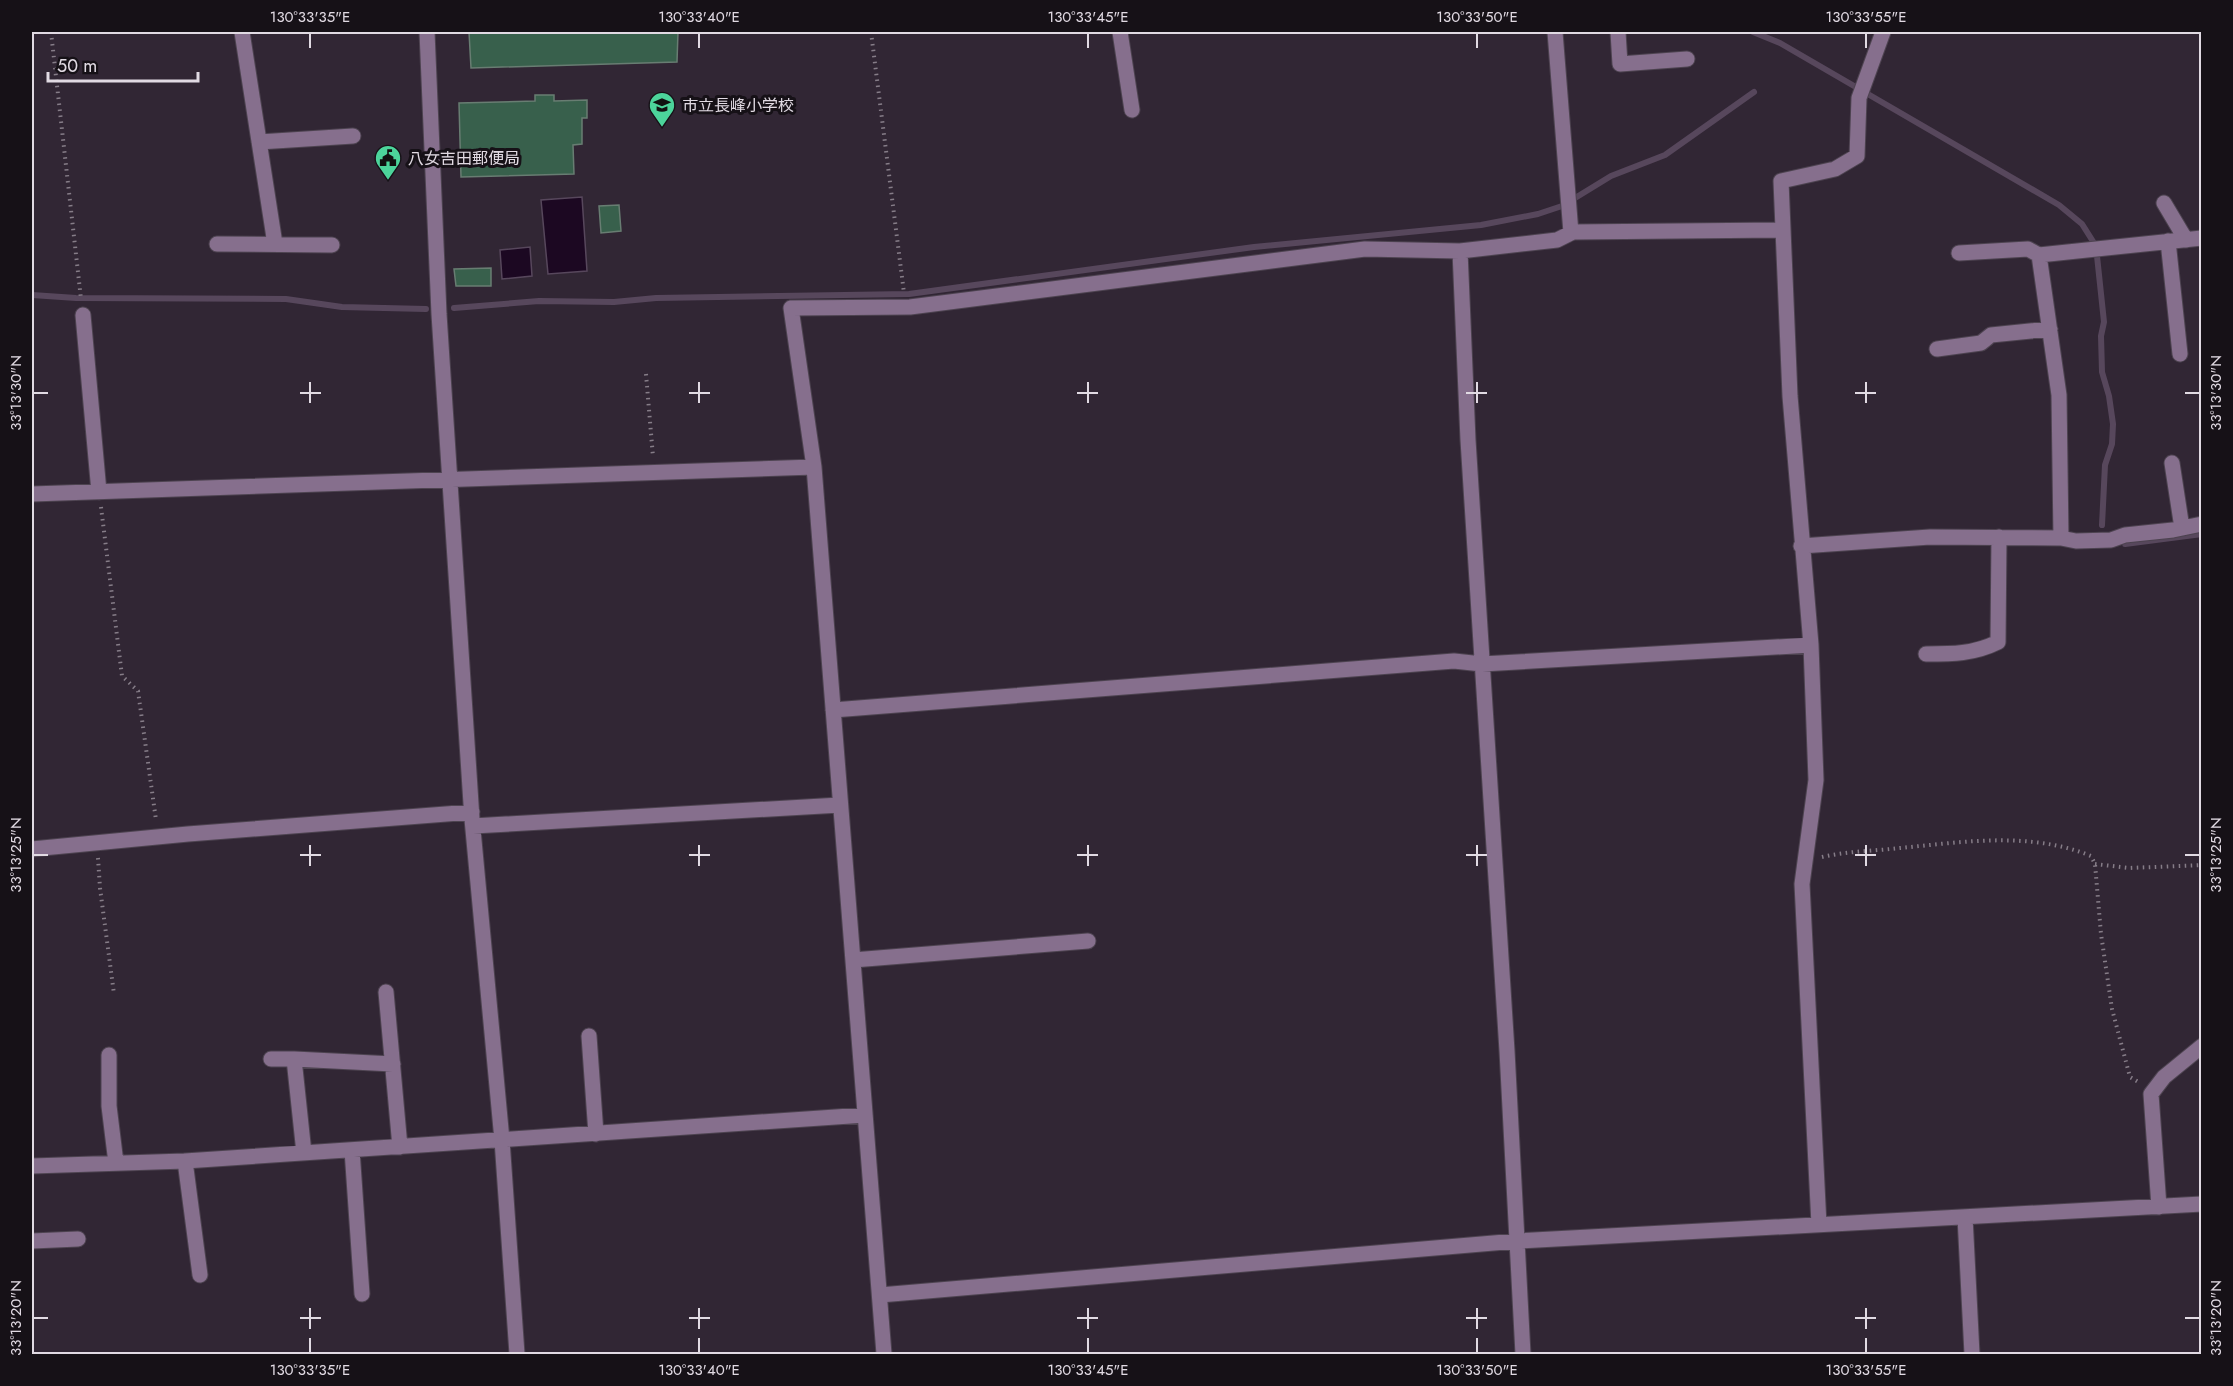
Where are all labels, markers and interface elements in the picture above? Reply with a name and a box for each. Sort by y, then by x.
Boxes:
text: 130°33'35"E [270,6,350,28]
text: 130°33'40"E [658,6,740,28]
text: 130°33'45"E [1047,6,1129,28]
text: 130°33'50"E [1436,6,1518,28]
text: 130°33'55"E [1826,6,1906,28]
scale bar [48,45,198,83]
text: 50 m [57,53,97,79]
school or university icon: 市立長峰小学校 [647,90,677,128]
place label: 市立長峰小学校 [682,94,794,117]
public building icon: 八女吉田郵便局 [373,143,403,181]
place label: 八女吉田郵便局 [408,147,520,170]
text: 33°13'30"N [5,355,27,431]
text: 33°13'30"N [2205,355,2227,431]
text: 33°13'25"N [5,817,27,893]
text: 33°13'25"N [2205,817,2227,893]
text: 33°13'20"N [5,1280,27,1356]
text: 33°13'20"N [2205,1280,2227,1356]
text: 130°33'35"E [270,1359,350,1381]
text: 130°33'40"E [658,1359,740,1381]
text: 130°33'45"E [1047,1359,1129,1381]
text: 130°33'50"E [1436,1359,1518,1381]
text: 130°33'55"E [1826,1359,1906,1381]

